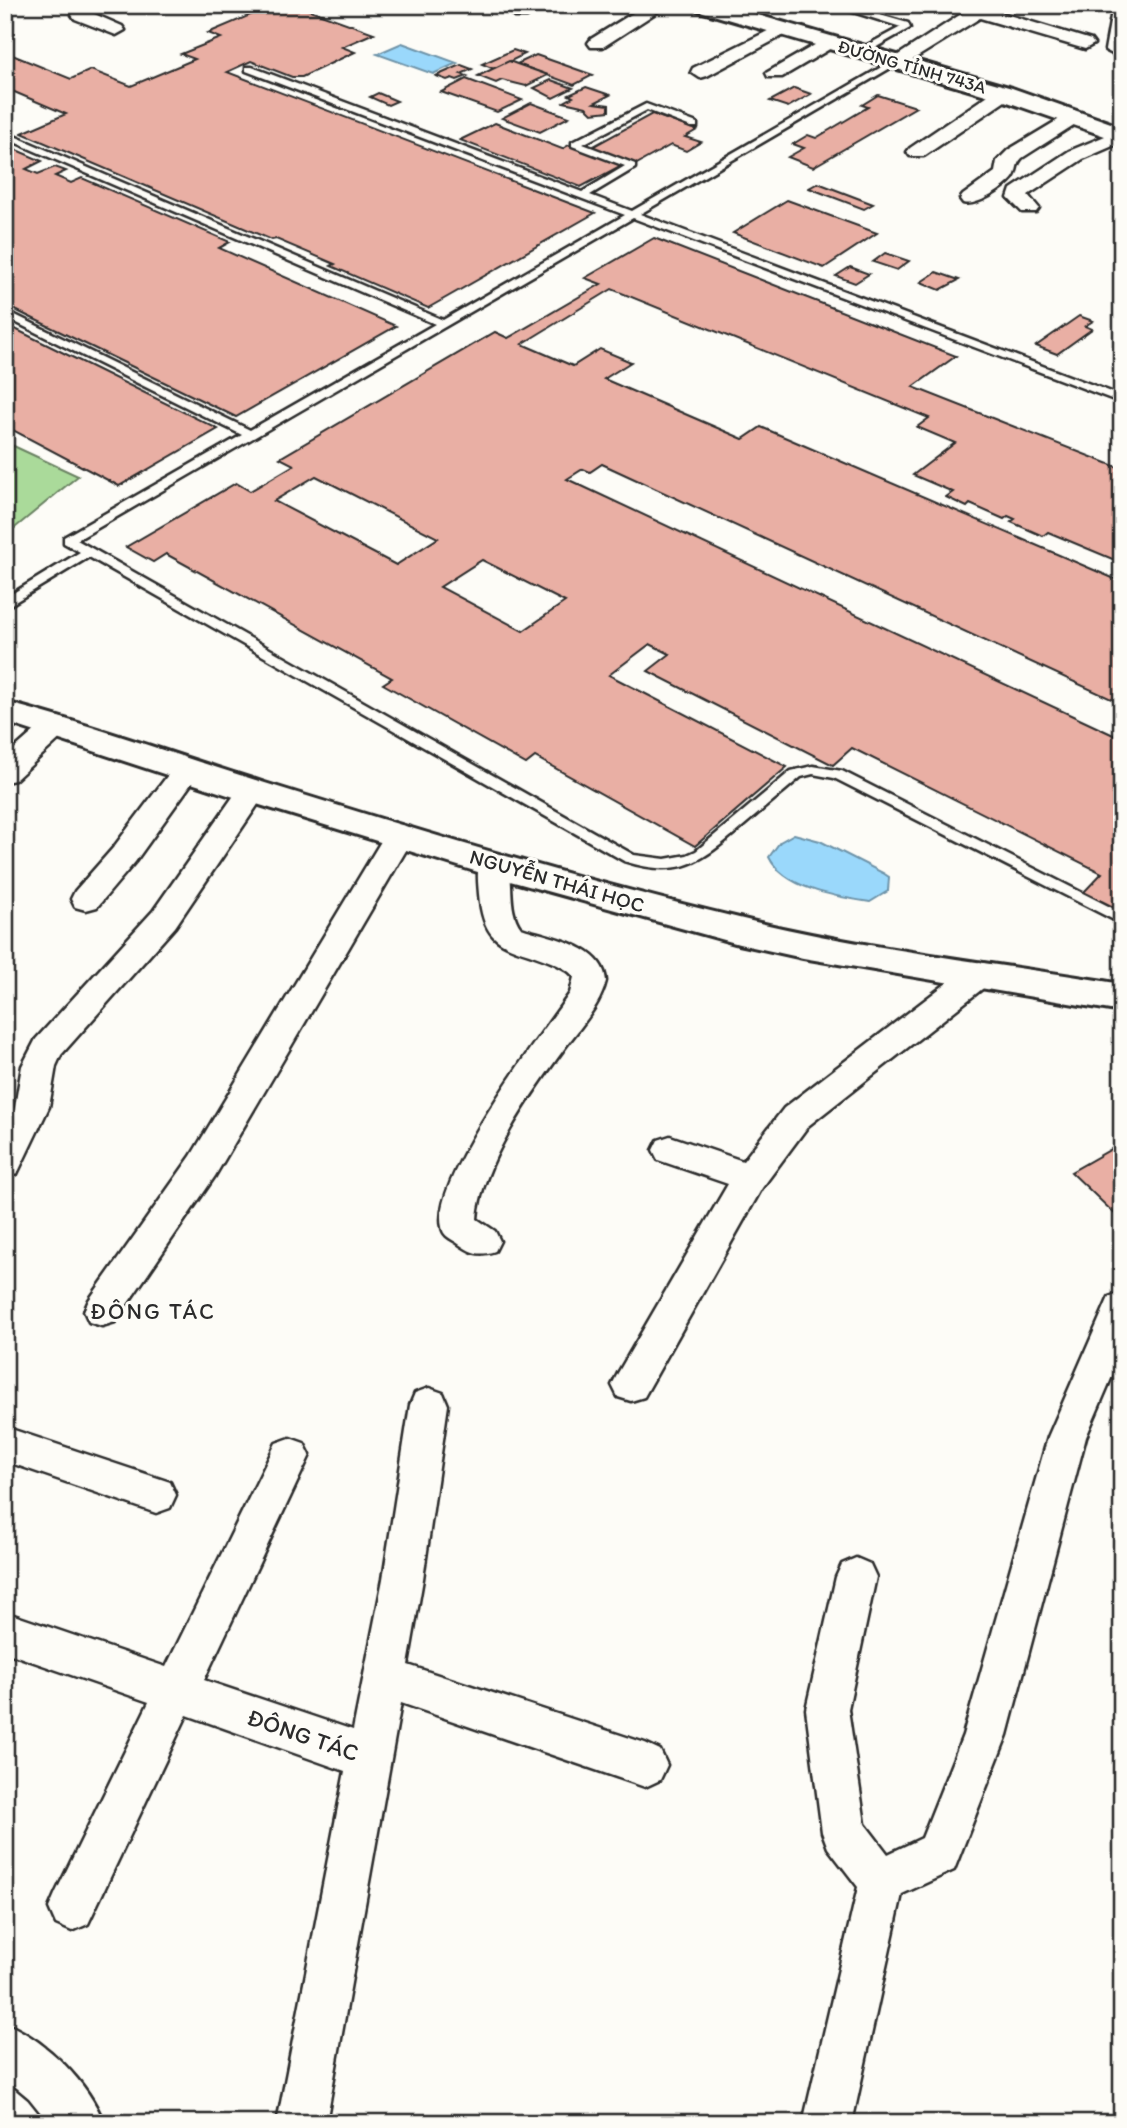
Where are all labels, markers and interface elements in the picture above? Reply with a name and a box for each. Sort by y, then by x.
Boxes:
street label: ĐƯỜNG TỈNH 743A [835,35,989,99]
street label: NGUYỄN THÁI HỌC [467,844,647,917]
district label: ĐÔNG TÁC [90,1297,216,1325]
street label: ĐÔNG TÁC [244,1702,363,1767]

